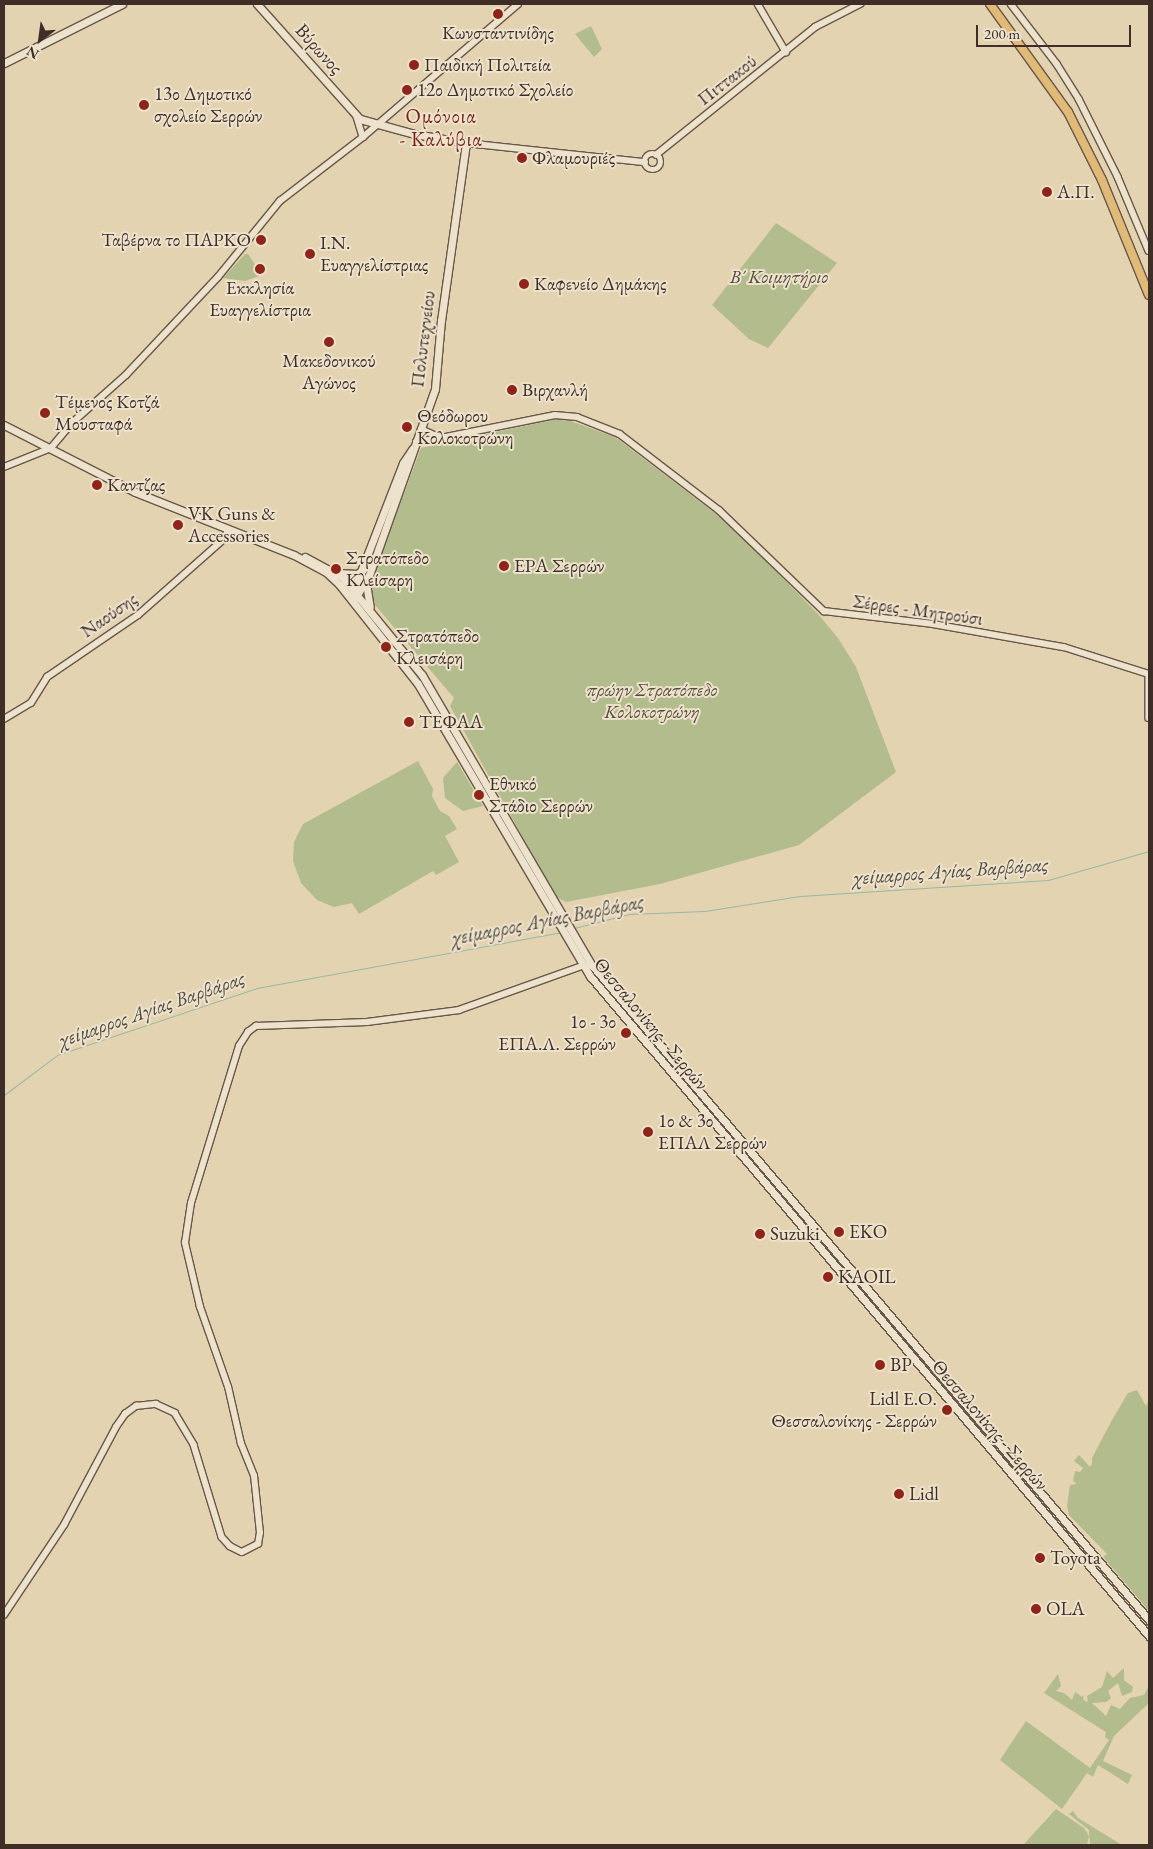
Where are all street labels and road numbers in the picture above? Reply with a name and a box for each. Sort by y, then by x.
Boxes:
street label: Βύρωνος [290,19,348,79]
street label: Πιττακού [693,50,761,110]
street label: Πολυτεχνείου [406,289,440,389]
street label: Ναούσης [76,587,142,643]
street label: Σέρρες - Μητρούσι [852,590,984,630]
street label: Θεσσαλονίκης - Σερρών [589,953,713,1095]
street label: Θεσσαλονίκης - Σερρών [927,1355,1053,1495]

